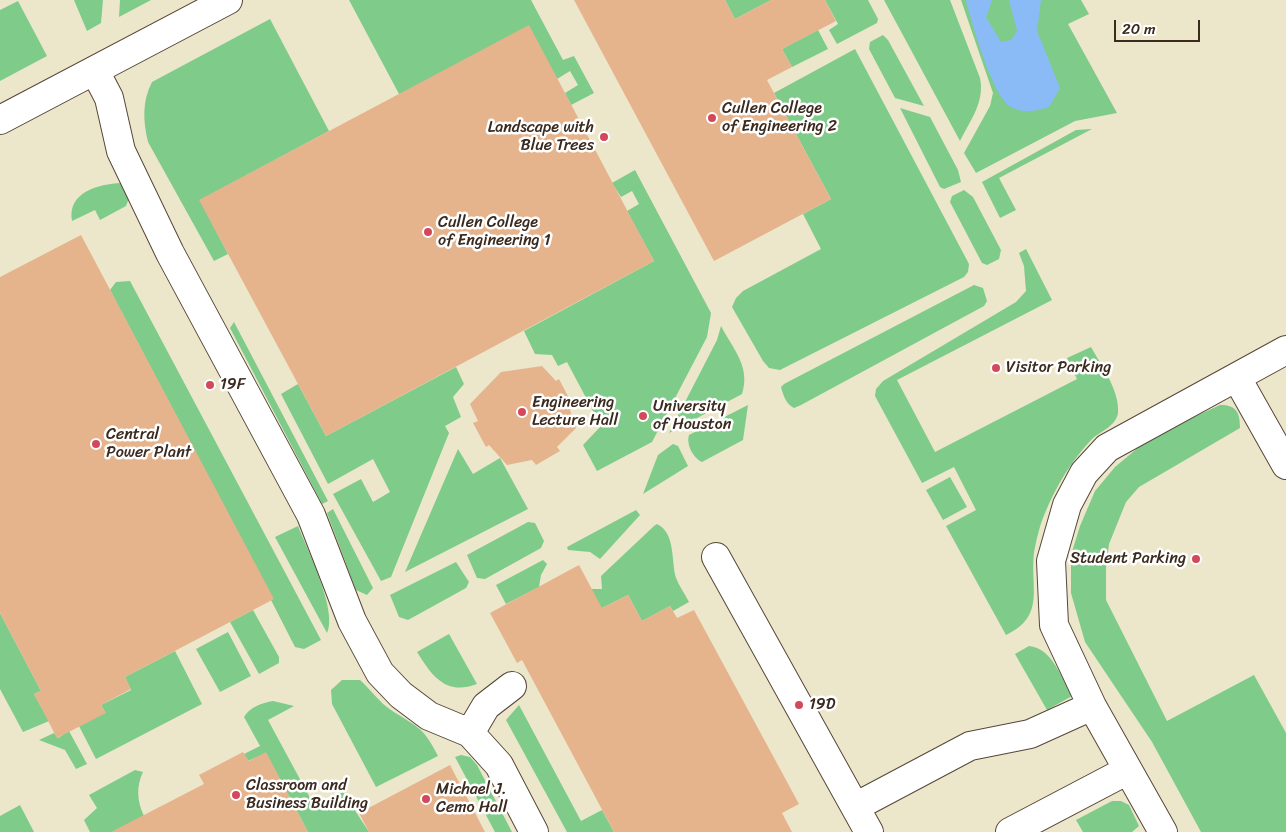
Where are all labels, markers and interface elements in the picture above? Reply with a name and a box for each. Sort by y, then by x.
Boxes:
scale bar [1116,10,1202,42]
text: 20 m [1122,16,1156,42]
place label: Cullen College of Engineering 2 [722,99,837,137]
marker: Cullen College of Engineering 2 [706,112,718,124]
place label: Landscape with Blue Trees [488,118,594,156]
marker: Landscape with Blue Trees [598,131,610,143]
place label: Cullen College of Engineering 1 [438,213,551,251]
marker: Cullen College of Engineering 1 [422,226,434,238]
place label: Visitor Parking [1006,358,1111,378]
marker: Visitor Parking [990,362,1002,374]
place label: 19F [220,375,245,395]
marker: 19F [204,379,216,391]
place label: Engineering Lecture Hall [532,393,618,431]
place label: University of Houston [653,397,731,435]
marker: Engineering Lecture Hall [516,406,528,418]
marker: University of Houston [637,410,649,422]
place label: Central Power Plant [106,425,191,463]
marker: Central Power Plant [90,438,102,450]
place label: Student Parking [1070,549,1186,569]
marker: Student Parking [1190,553,1202,565]
place label: 19D [809,695,835,715]
marker: 19D [793,699,805,711]
place label: Classroom and Business Building [246,776,368,814]
place label: Michael J. Cemo Hall [436,780,507,818]
marker: Classroom and Business Building [230,789,242,801]
marker: Michael J. Cemo Hall [420,793,432,805]

